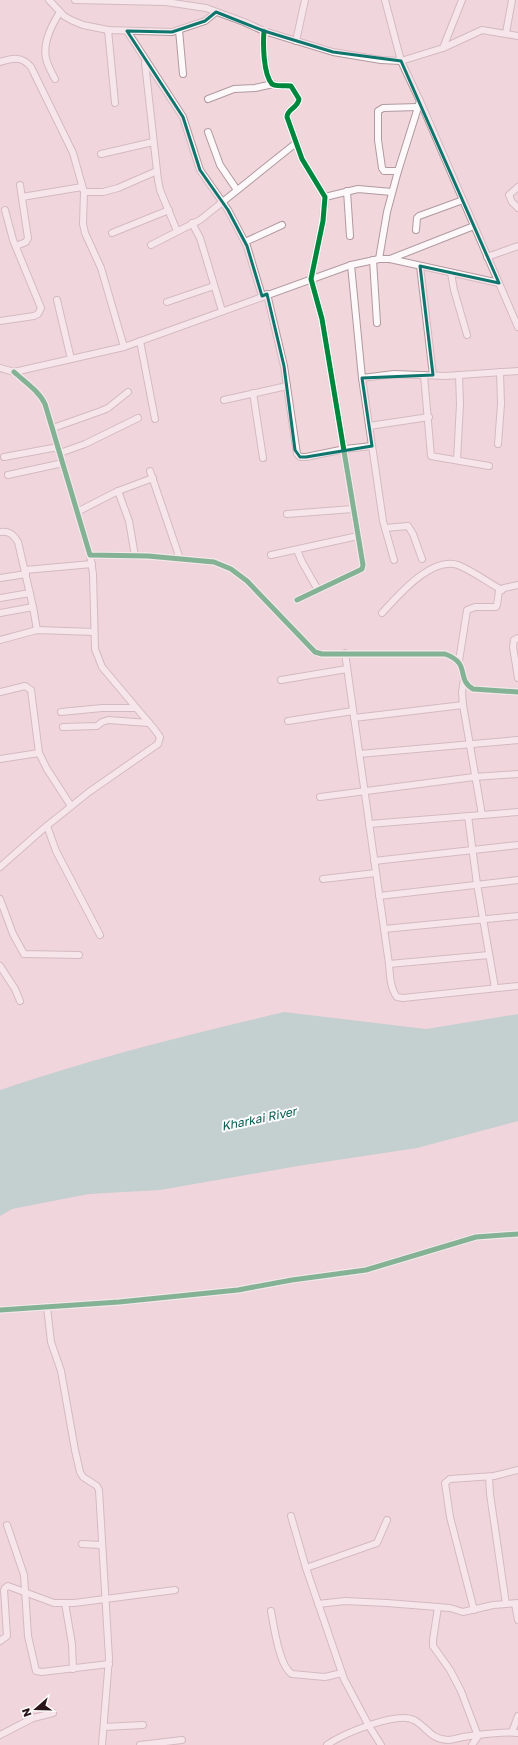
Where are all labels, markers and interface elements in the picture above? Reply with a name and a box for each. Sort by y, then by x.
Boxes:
water label: Kharkai River [220,1103,300,1134]
north arrow [16,1689,56,1729]
text: N [19,1706,34,1719]

